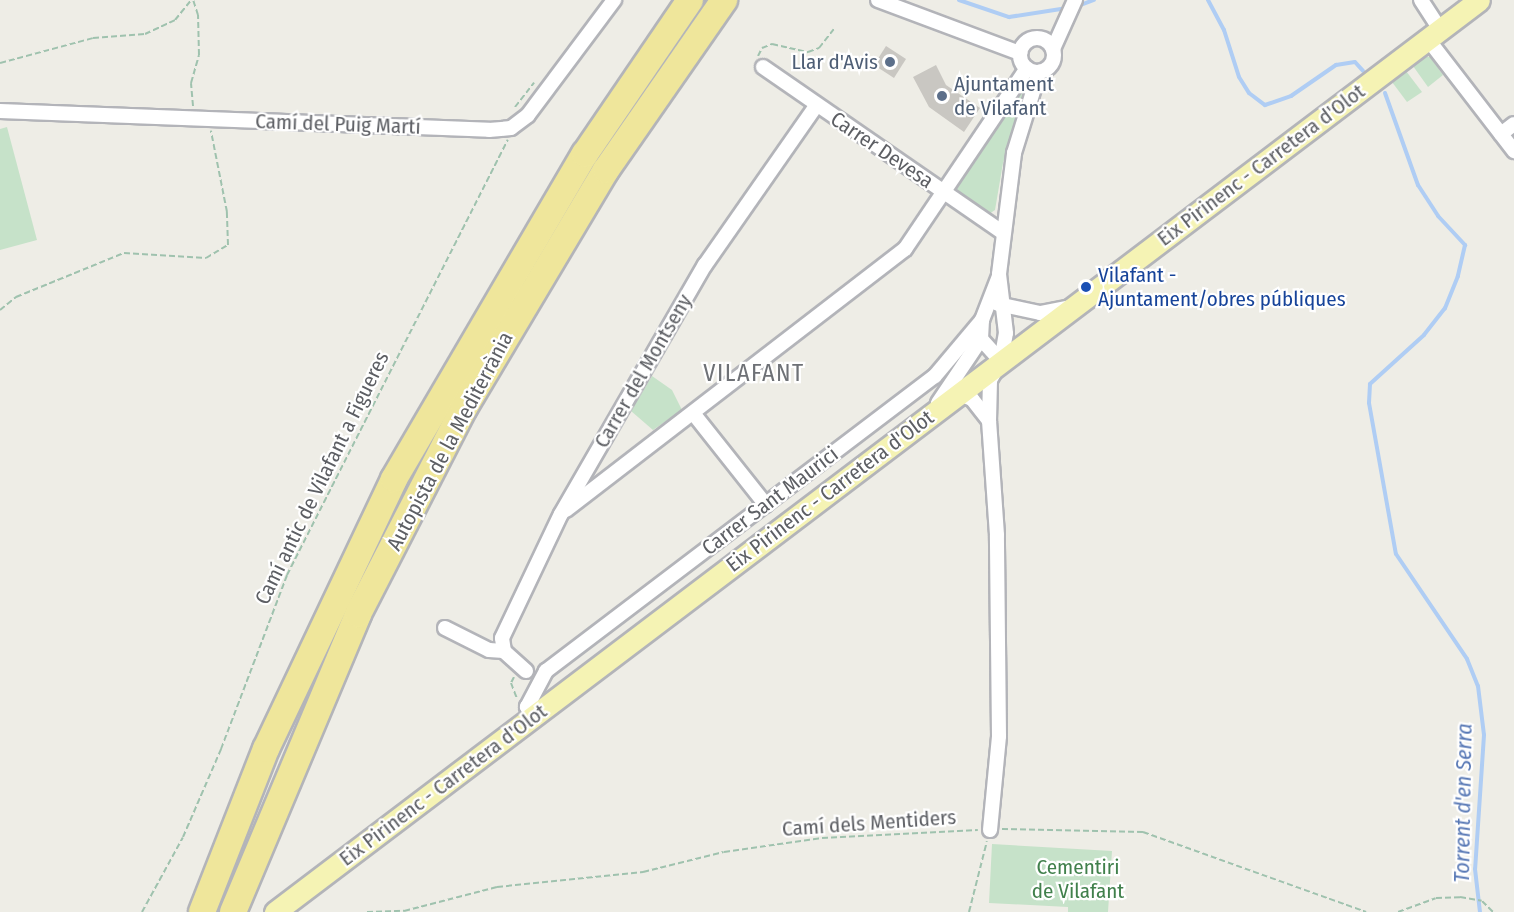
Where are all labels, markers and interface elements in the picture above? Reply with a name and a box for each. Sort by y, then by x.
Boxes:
place label: Llar d'Avis [791,49,878,75]
marker: Llar d'Avis [883,55,897,69]
place label: Ajuntament de Vilafant [954,71,1054,121]
street label: Eix Pirinenc - Carretera d'Olot [1152,79,1370,251]
marker: Ajuntament de Vilafant [935,89,949,103]
street label: Carrer Devesa [826,106,938,194]
street label: Camí del Puig Martí [255,109,421,139]
place label: Vilafant - Ajuntament/obres públiques [1098,262,1346,312]
marker: Vilafant - Ajuntament/obres públiques [1079,280,1093,294]
street label: Carrer del Montseny [589,290,697,452]
street label: Autopista de la Mediterrània [382,327,518,555]
street label: Camí antic de Vilafant a Figueres [250,347,394,609]
district label: VILAFANT [703,360,805,388]
street label: Eix Pirinenc - Carretera d'Olot [721,405,939,577]
street label: Carrer Sant Maurici [697,442,843,560]
street label: Eix Pirinenc - Carretera d'Olot [334,699,552,871]
water label: Torrent d'en Serra [1448,723,1478,883]
street label: Camí dels Mentiders [781,804,957,842]
park label: Cementiri de Vilafant [1032,854,1124,904]

